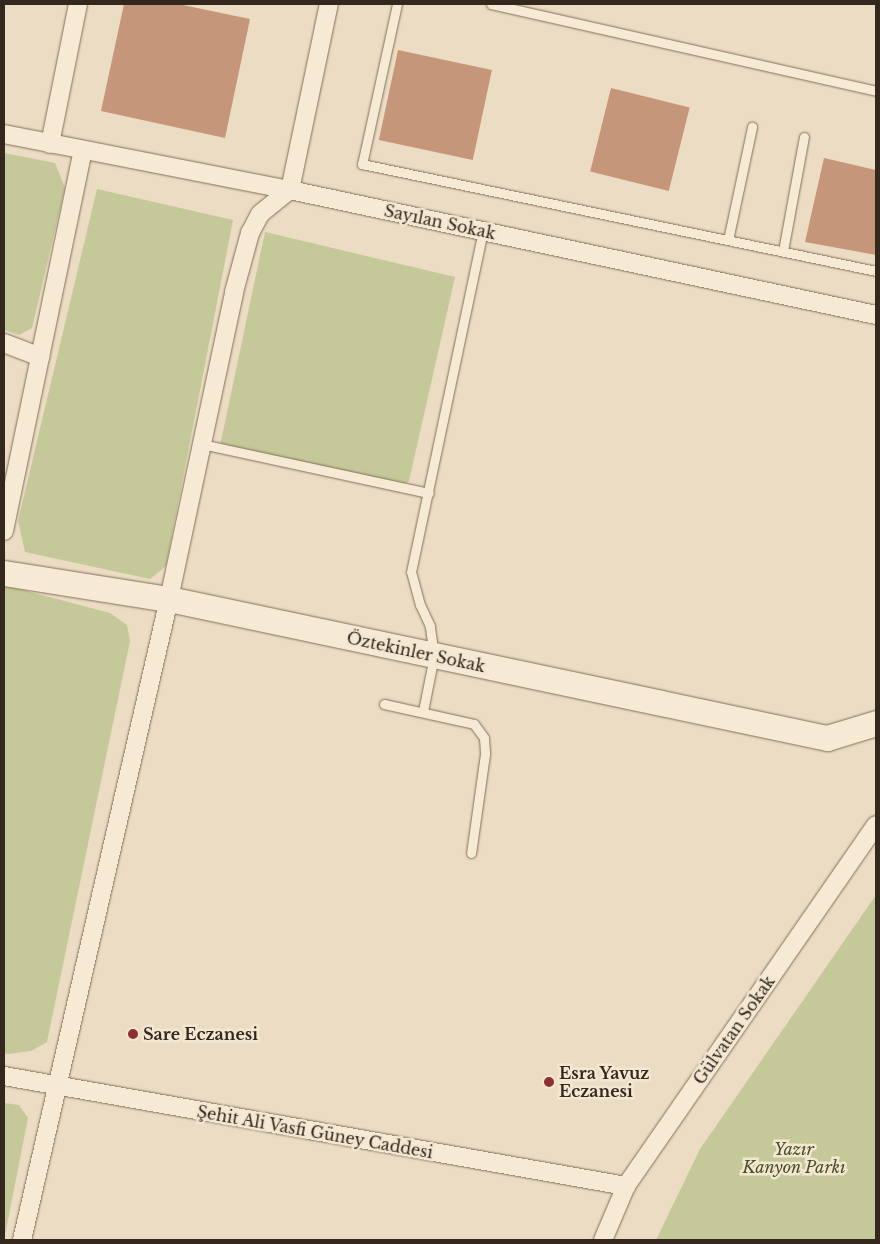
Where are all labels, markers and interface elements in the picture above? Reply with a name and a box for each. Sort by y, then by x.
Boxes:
street label: Sayılan Sokak [382,201,498,243]
street label: Öztekinler Sokak [345,628,487,676]
street label: Gülvatan Sokak [689,972,779,1088]
place label: Sare Eczanesi [143,1024,258,1044]
marker: Sare Eczanesi [127,1028,139,1040]
place label: Esra Yavuz Eczanesi [559,1063,650,1101]
marker: Esra Yavuz Eczanesi [543,1076,555,1088]
street label: Şehit Ali Vasfi Güney Caddesi [195,1102,435,1162]
park label: Yazır Kanyon Parkı [742,1139,846,1177]

